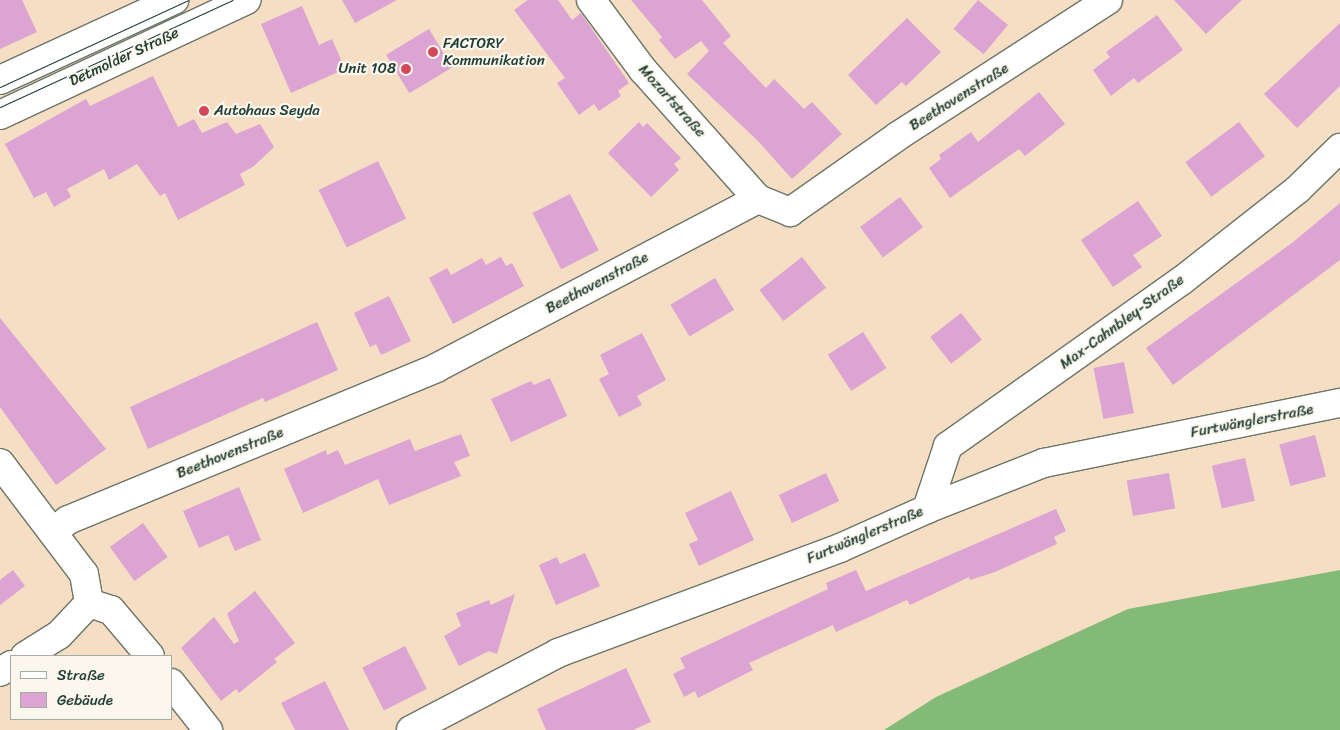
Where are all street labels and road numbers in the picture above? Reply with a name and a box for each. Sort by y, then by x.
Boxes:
street label: Detmolder Straße [66,24,182,90]
street label: Beethovenstraße [906,59,1012,135]
street label: Mozartstraße [635,61,709,141]
street label: Beethovenstraße [543,248,651,318]
street label: Max-Cahnbley-Straße [1056,271,1188,373]
street label: Furtwänglerstraße [1189,400,1315,442]
street label: Beethovenstraße [174,423,286,483]
street label: Furtwänglerstraße [804,502,926,568]

